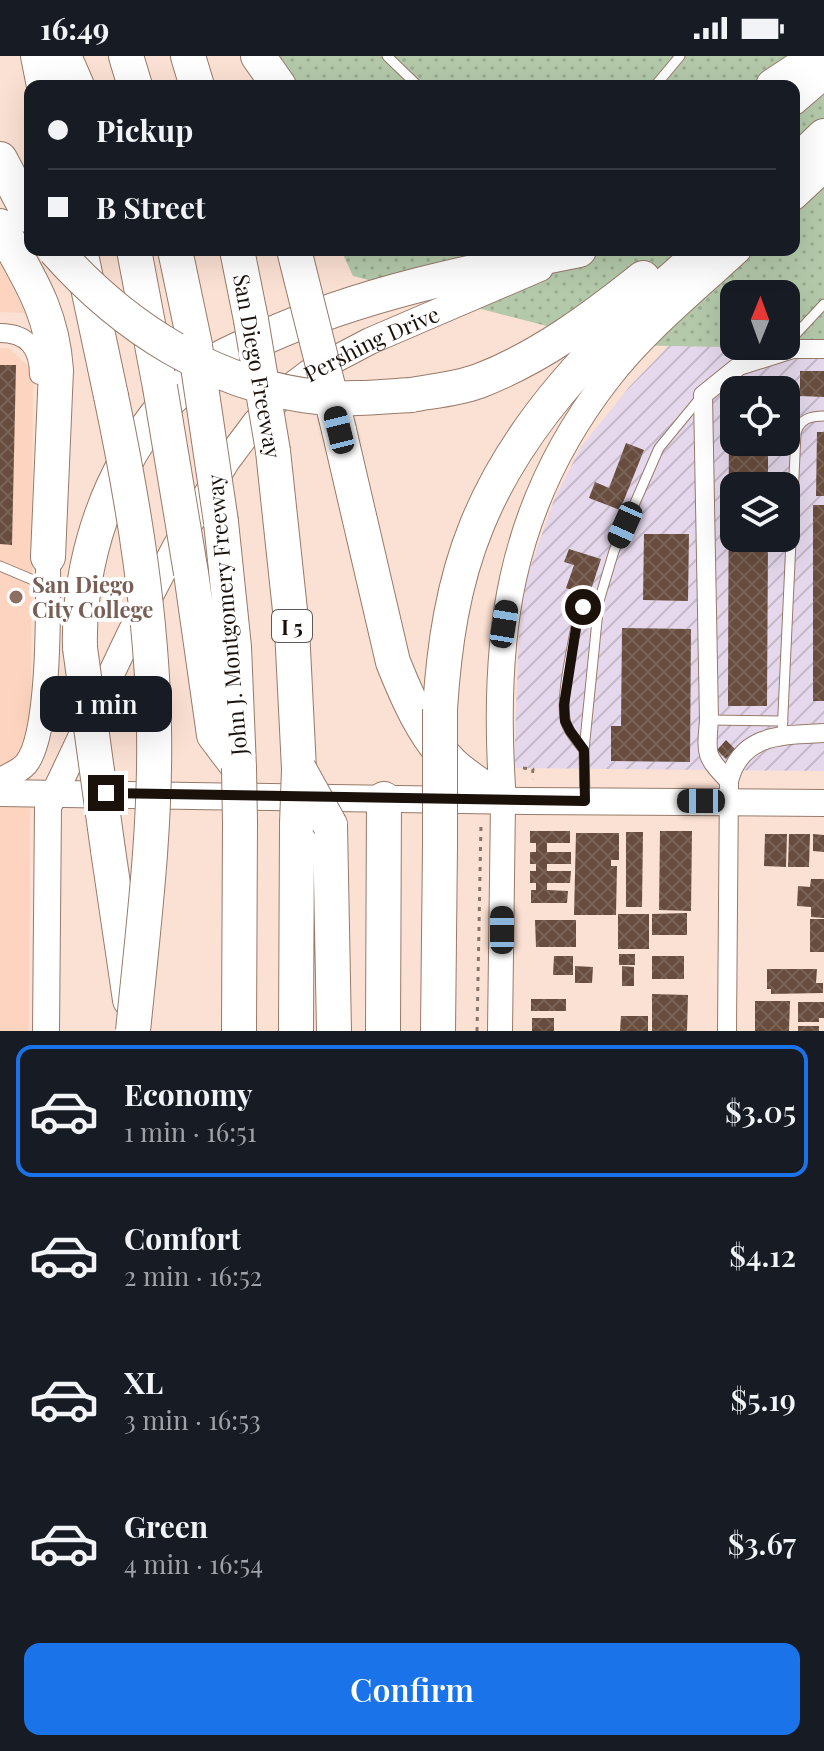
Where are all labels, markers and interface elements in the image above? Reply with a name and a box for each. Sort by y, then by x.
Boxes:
text: 16:49 [40,8,109,48]
text: Pickup [96,110,193,150]
text: B Street [96,187,206,227]
street label: San Diego Freeway [227,271,289,461]
north arrow [720,280,800,360]
map controls [720,280,800,552]
street label: Pershing Drive [298,298,444,388]
button: locate [720,376,800,456]
car [322,404,356,456]
button: layers [720,472,800,552]
street label: John J. Montgomery Freeway [199,473,253,758]
car [604,498,646,552]
place label: San Diego City College [32,569,153,624]
marker: San Diego City College [7,588,25,606]
route start [565,589,601,625]
car [488,598,520,650]
road number: I 5 [272,610,312,642]
callout: 1 min [40,677,172,733]
text: 1 min [74,686,138,721]
route end [88,775,124,811]
car [677,789,725,813]
car [490,906,514,954]
text: Economy [124,1074,253,1114]
icon: car [28,1075,100,1147]
text: $3.05 [725,1091,796,1131]
text: 1 min · 16:51 [124,1114,257,1149]
text: Comfort [124,1218,241,1258]
icon: car [28,1219,100,1291]
text: $4.12 [729,1235,796,1275]
text: 2 min · 16:52 [124,1258,262,1293]
text: XL [124,1362,163,1402]
icon: car [28,1363,100,1435]
text: $5.19 [731,1379,796,1419]
text: 3 min · 16:53 [124,1402,261,1437]
text: Green [124,1506,208,1546]
icon: car [28,1507,100,1579]
text: $3.67 [728,1523,796,1563]
text: 4 min · 16:54 [124,1546,263,1581]
button: Confirm [24,1643,800,1735]

